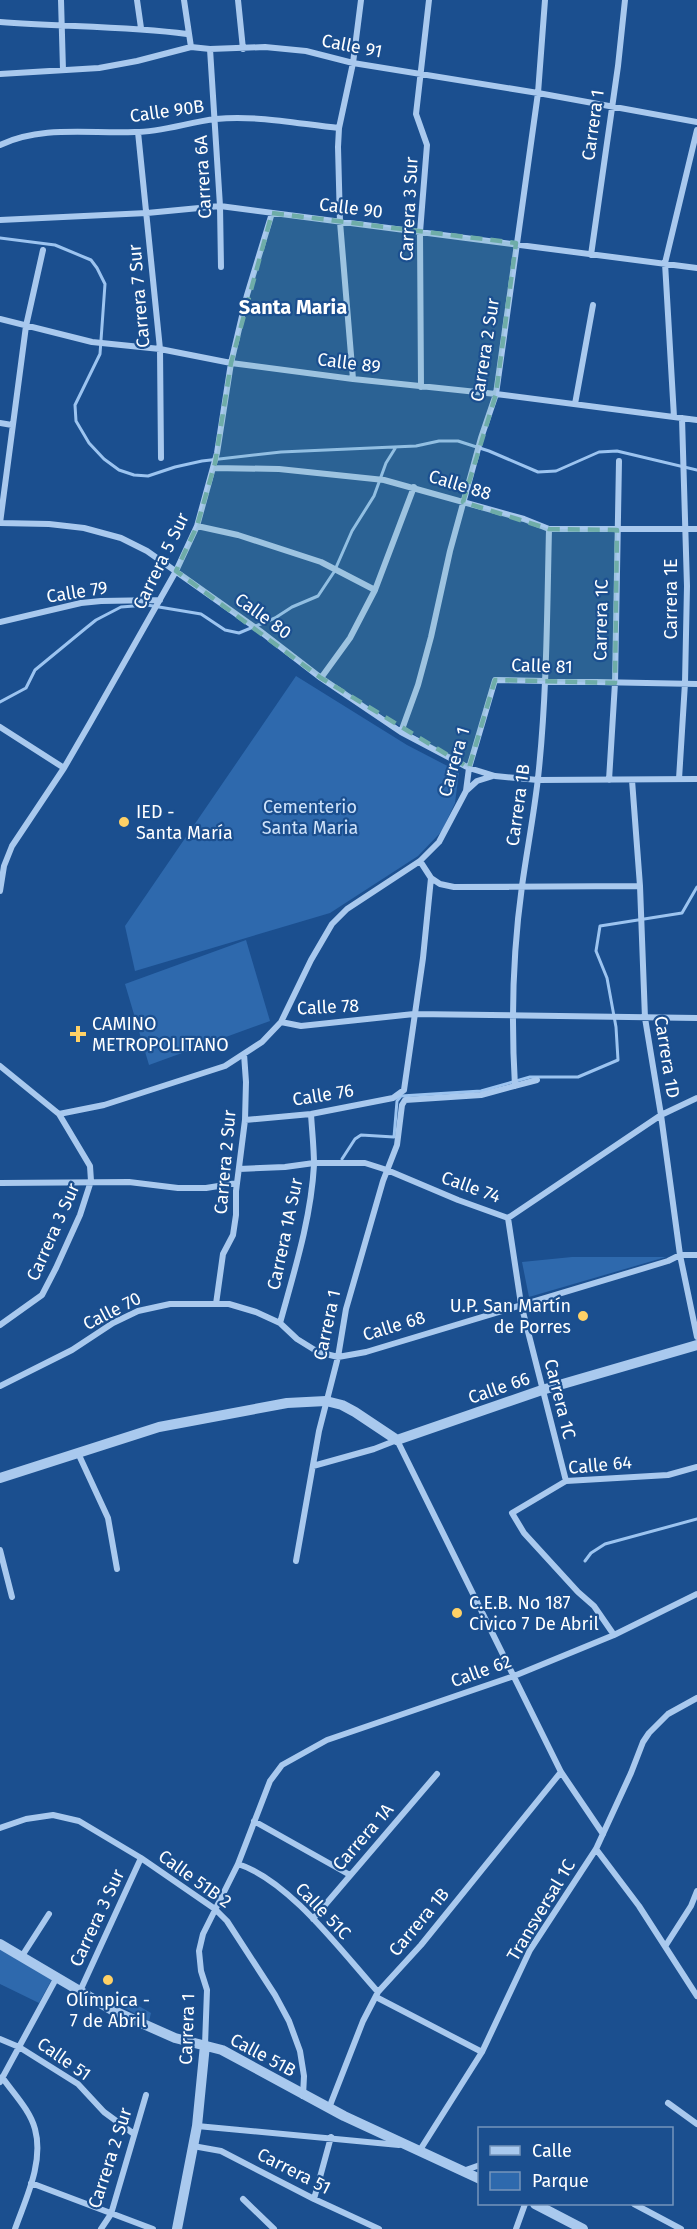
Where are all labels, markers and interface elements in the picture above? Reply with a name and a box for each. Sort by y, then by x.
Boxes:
street label: Calle 91 [320,29,384,63]
street label: Carrera 1 [577,88,609,162]
street label: Calle 90B [128,95,206,127]
street label: Carrera 6A [190,134,216,219]
street label: Carrera 3 Sur [395,156,423,262]
street label: Calle 90 [318,193,384,223]
street label: Carrera 7 Sur [124,243,154,349]
district label: Santa Maria [239,295,347,319]
street label: Carrera 2 Sur [466,297,504,403]
street label: Calle 89 [316,348,382,378]
street label: Calle 88 [426,465,494,505]
street label: Carrera 5 Sur [128,509,194,613]
street label: Carrera 1E [660,558,682,640]
street label: Calle 79 [45,576,109,608]
street label: Carrera 1C [589,579,613,661]
street label: Calle 80 [230,588,296,644]
street label: Calle 81 [511,654,573,678]
street label: Carrera 1 [434,725,474,799]
street label: Carrera 1B [501,763,535,847]
park label: Cementerio Santa Maria [262,796,358,839]
place label: IED - Santa María [136,801,233,844]
marker: IED - Santa María [117,815,131,829]
street label: Calle 78 [296,994,360,1020]
place label: CAMINO METROPOLITANO [92,1013,229,1056]
street label: Carrera 1D [650,1014,684,1100]
marker: CAMINO METROPOLITANO [69,1025,87,1043]
street label: Calle 76 [291,1079,355,1111]
street label: Carrera 2 Sur [209,1109,241,1215]
street label: Calle 74 [438,1166,504,1208]
street label: Carrera 1A Sur [262,1176,308,1292]
street label: Carrera 3 Sur [22,1180,84,1284]
street label: Calle 70 [79,1287,145,1335]
street label: Carrera 1 [309,1288,345,1362]
place label: U.P. San Martín de Porres [450,1295,571,1338]
street label: Calle 68 [360,1306,428,1346]
marker: U.P. San Martín de Porres [576,1309,590,1323]
street label: Carrera 1C [539,1357,581,1441]
street label: Calle 66 [465,1367,533,1409]
street label: Calle 64 [567,1451,633,1479]
place label: C.E.B. No 187 Civico 7 De Abril [469,1592,599,1635]
marker: C.E.B. No 187 Civico 7 De Abril [450,1606,464,1620]
street label: Calle 62 [448,1650,514,1692]
street label: Carrera 1A [328,1798,399,1875]
street label: Calle 51B 2 [154,1845,236,1913]
street label: Transversal 1C [502,1855,580,1965]
street label: Carrera 3 Sur [65,1866,129,1970]
street label: Calle 51C [291,1878,355,1944]
street label: Carrera 1B [384,1883,454,1961]
marker: Olímpica - 7 de Abril [101,1973,115,1987]
place label: Olímpica - 7 de Abril [66,1989,150,2032]
street label: Carrera 1 [175,1993,199,2065]
street label: Calle 51B [226,2029,300,2081]
street label: Calle 51 [33,2033,95,2085]
street label: Carrera 2 Sur [83,2105,137,2211]
legend [478,2127,673,2205]
text: Calle [532,2140,572,2162]
street label: Carrera 51 [254,2143,334,2199]
text: Parque [532,2170,589,2192]

